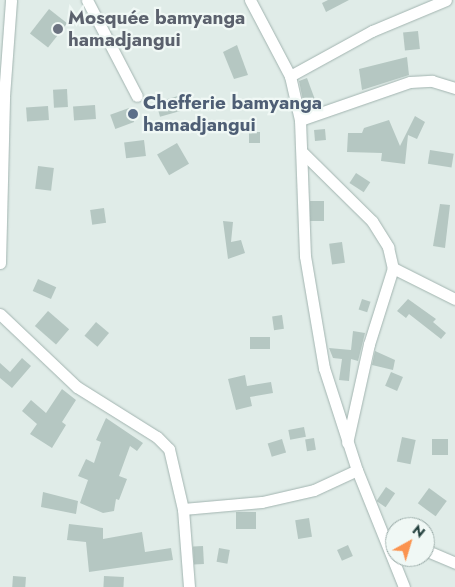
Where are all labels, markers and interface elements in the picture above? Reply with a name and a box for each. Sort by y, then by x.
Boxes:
place label: Mosquée bamyanga hamadjangui [68,7,245,51]
marker: Mosquée bamyanga hamadjangui [52,23,64,35]
place label: Chefferie bamyanga hamadjangui [143,92,322,136]
marker: Chefferie bamyanga hamadjangui [127,108,139,120]
north arrow [385,517,435,567]
text: N [408,520,429,542]

